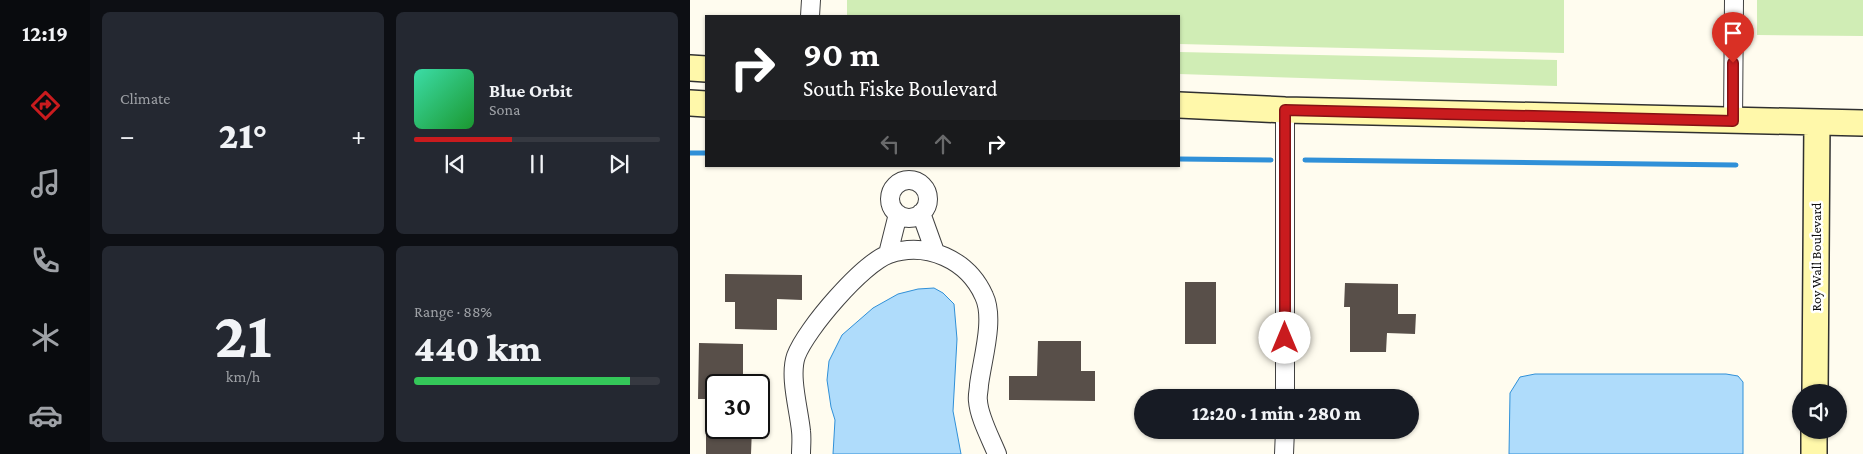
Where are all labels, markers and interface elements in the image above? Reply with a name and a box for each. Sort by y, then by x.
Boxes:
pin [1712,12,1754,63]
icon: arrive [1719,19,1747,47]
text: 12:19 [22,21,68,46]
icon: right [720,35,785,100]
text: 90 m [803,35,880,74]
text: South Fiske Boulevard [803,76,997,101]
text: Blue Orbit [489,80,572,101]
icon: directions [28,88,63,123]
text: Climate [120,90,170,107]
text: Sona [489,101,520,118]
text: 21° [219,114,267,156]
text: − [120,120,135,151]
text: + [351,120,366,151]
icon: left [876,130,904,158]
icon: ahead [929,130,957,158]
icon: right [982,130,1010,158]
icon: previous [441,150,469,178]
icon: pause [523,150,551,178]
icon: next [605,150,633,178]
icon: music [28,166,63,201]
street label: Roy Wall Boulevard [1808,202,1824,311]
icon: phone [28,243,63,278]
text: 21 [214,299,272,371]
text: Range · 88% [414,303,492,320]
position arrow [1258,311,1310,363]
icon: climate [28,320,63,355]
text: 440 km [414,327,541,369]
text: km/h [226,368,260,385]
speed limit sign: 30 [705,374,770,439]
map controls [1792,384,1847,439]
button: sound [1792,384,1847,439]
icon: car [28,398,63,433]
text: 12:20 · 1 min · 280 m [1192,403,1361,424]

